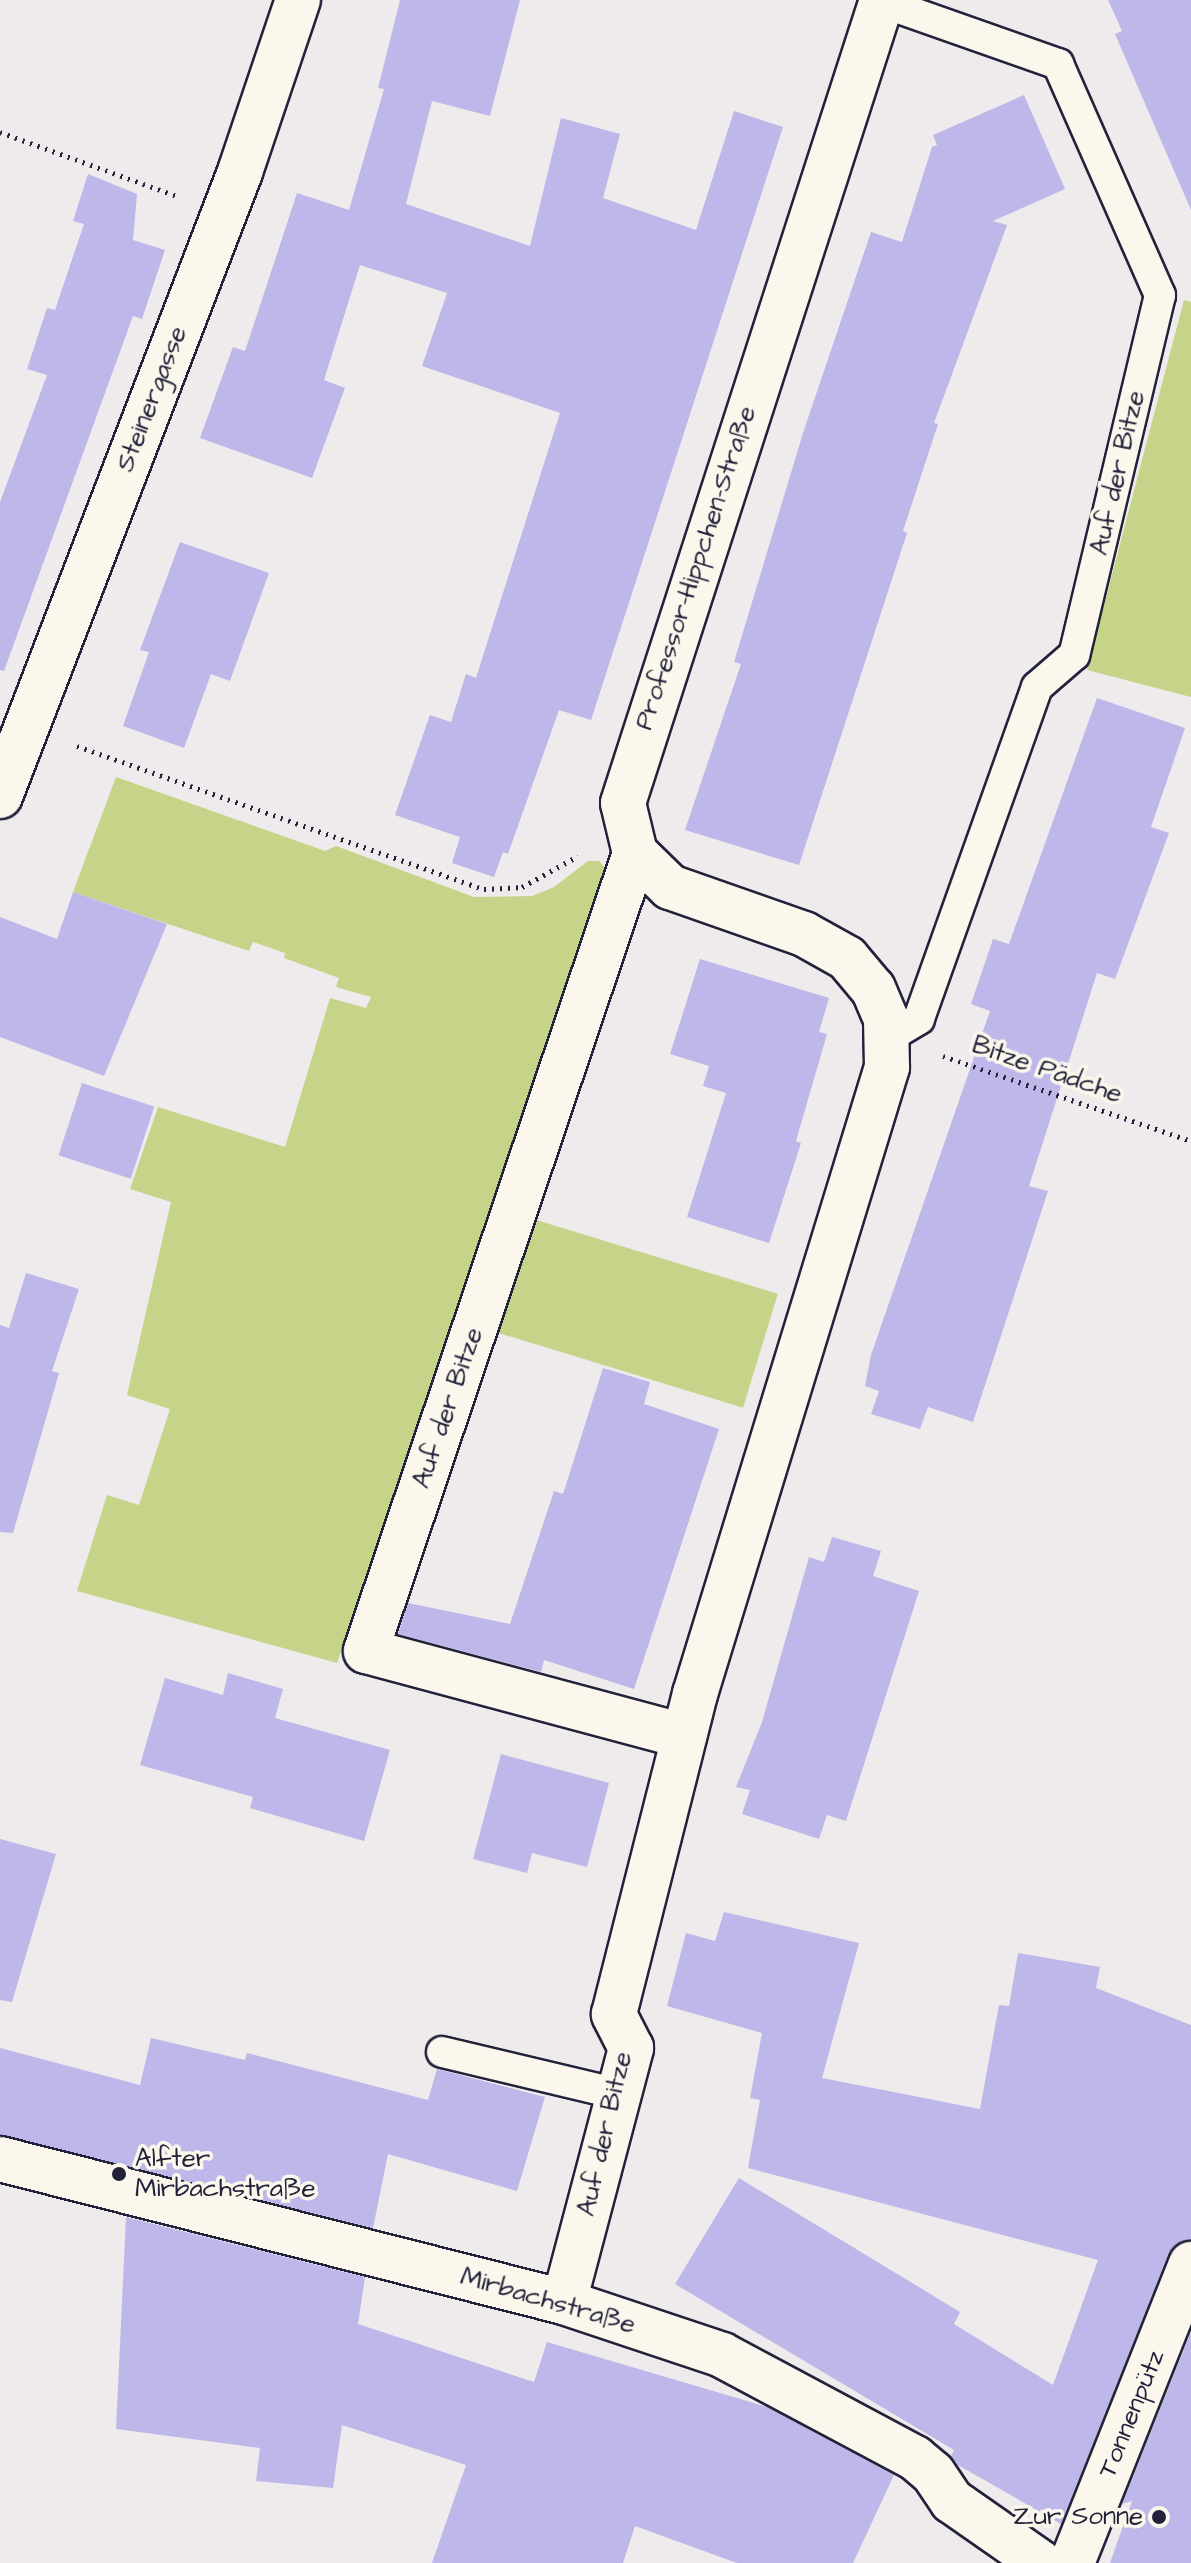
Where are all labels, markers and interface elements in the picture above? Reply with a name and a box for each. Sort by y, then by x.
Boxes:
street label: Steinergasse [110,322,194,476]
street label: Auf der Bitze [1084,388,1152,558]
street label: Professor-Hippchen-Straße [629,402,763,734]
street label: Bitze Pädche [968,1030,1126,1110]
street label: Auf der Bitze [406,1324,490,1492]
street label: Auf der Bitze [571,2049,639,2219]
place label: Alfter Mirbachstraße [135,2143,316,2204]
marker: Alfter Mirbachstraße [110,2165,128,2183]
street label: Mirbachstraße [457,2261,639,2341]
street label: Tonnenpütz [1092,2346,1172,2482]
place label: Zur Sonne [1013,2501,1143,2533]
marker: Zur Sonne [1150,2508,1168,2526]

